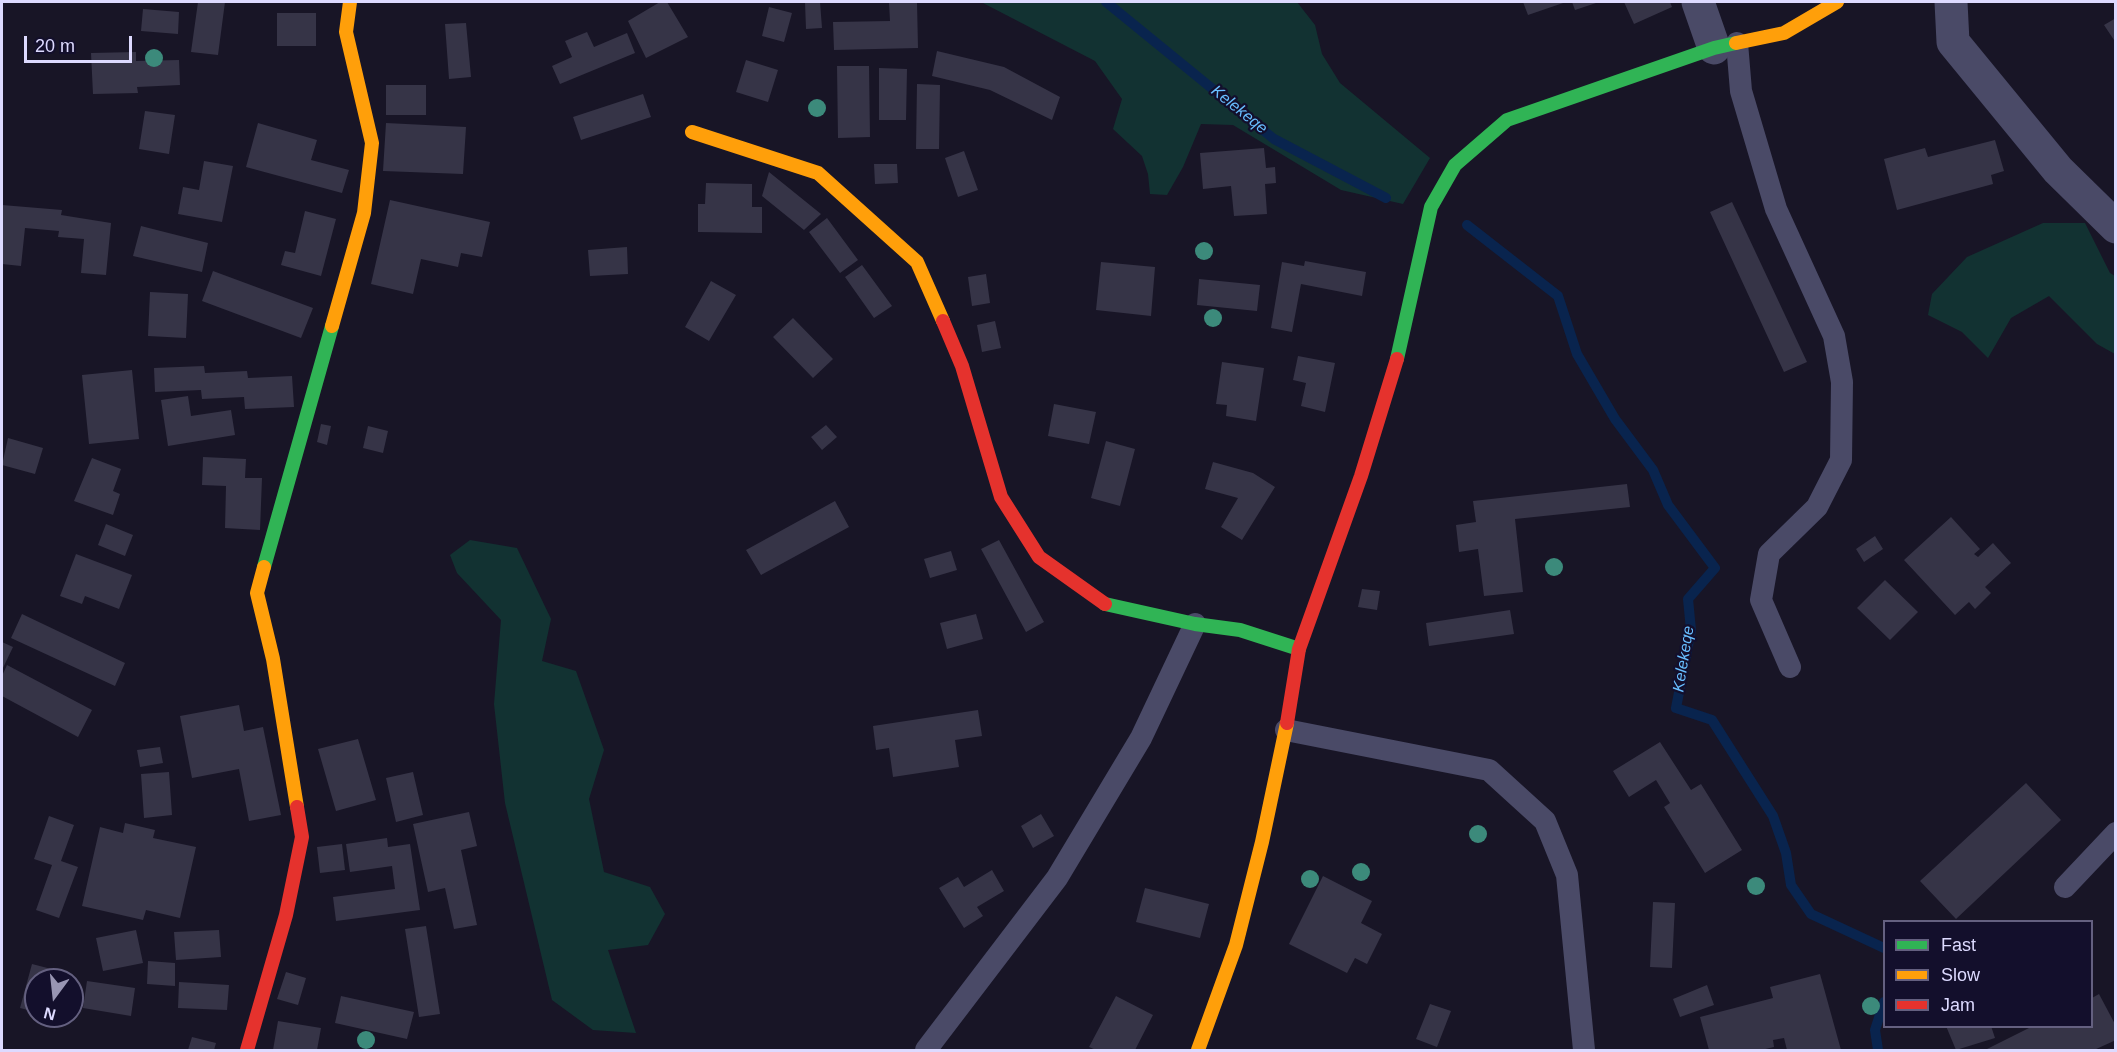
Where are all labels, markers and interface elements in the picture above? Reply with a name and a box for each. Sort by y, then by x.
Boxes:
scale bar [27,24,135,62]
text: 20 m [35,36,75,56]
water label: Kelekeqe [1207,82,1271,138]
water label: Kelekeqe [1669,625,1699,693]
legend [1883,920,2093,1028]
text: Fast [1941,935,1976,955]
text: Slow [1941,965,1980,985]
north arrow [24,968,84,1028]
text: Jam [1941,995,1975,1015]
text: N [42,1004,58,1024]

